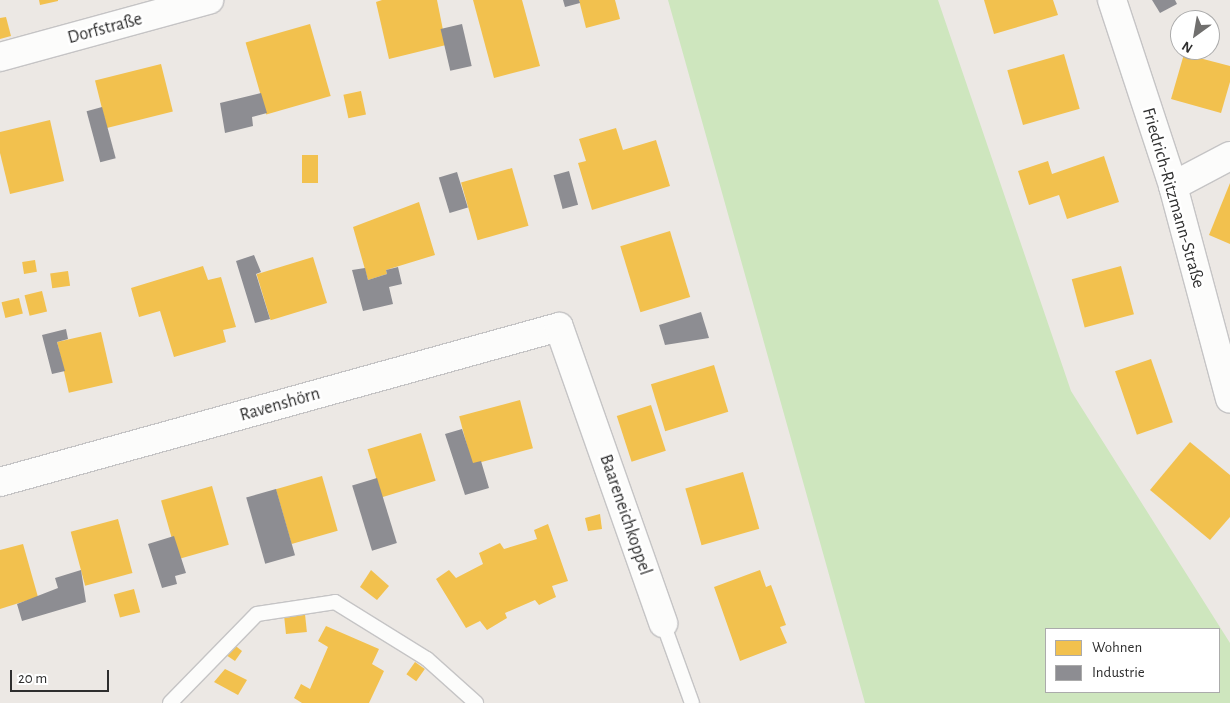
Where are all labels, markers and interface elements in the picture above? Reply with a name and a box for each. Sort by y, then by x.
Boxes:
street label: Dorfstraße [65,9,145,49]
north arrow [1170,10,1220,60]
text: N [1180,38,1195,55]
street label: Friedrich-Ritzmann-Straße [1137,105,1209,291]
street label: Ravenshörn [237,383,323,427]
street label: Baareneichkoppel [594,452,656,578]
legend [1045,628,1220,693]
text: Wohnen [1092,640,1142,655]
scale bar [12,660,111,692]
text: Industrie [1092,665,1145,680]
text: 20 m [18,671,47,686]

